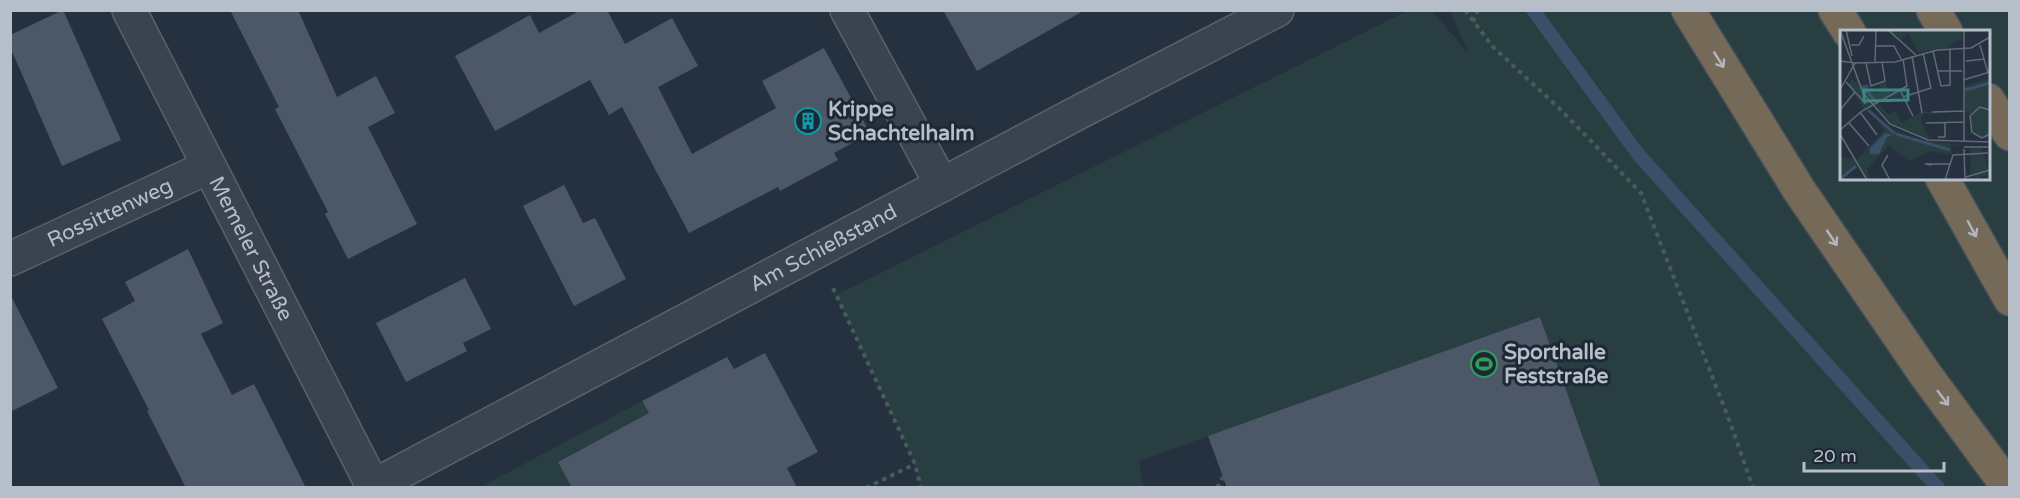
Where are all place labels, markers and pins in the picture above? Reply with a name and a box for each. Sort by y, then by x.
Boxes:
place label: Krippe Schachtelhalm [828,97,975,146]
building icon: Krippe Schachtelhalm [793,106,823,136]
place label: Sporthalle Feststraße [1504,340,1608,389]
sports icon: Sporthalle Feststraße [1469,349,1499,379]

